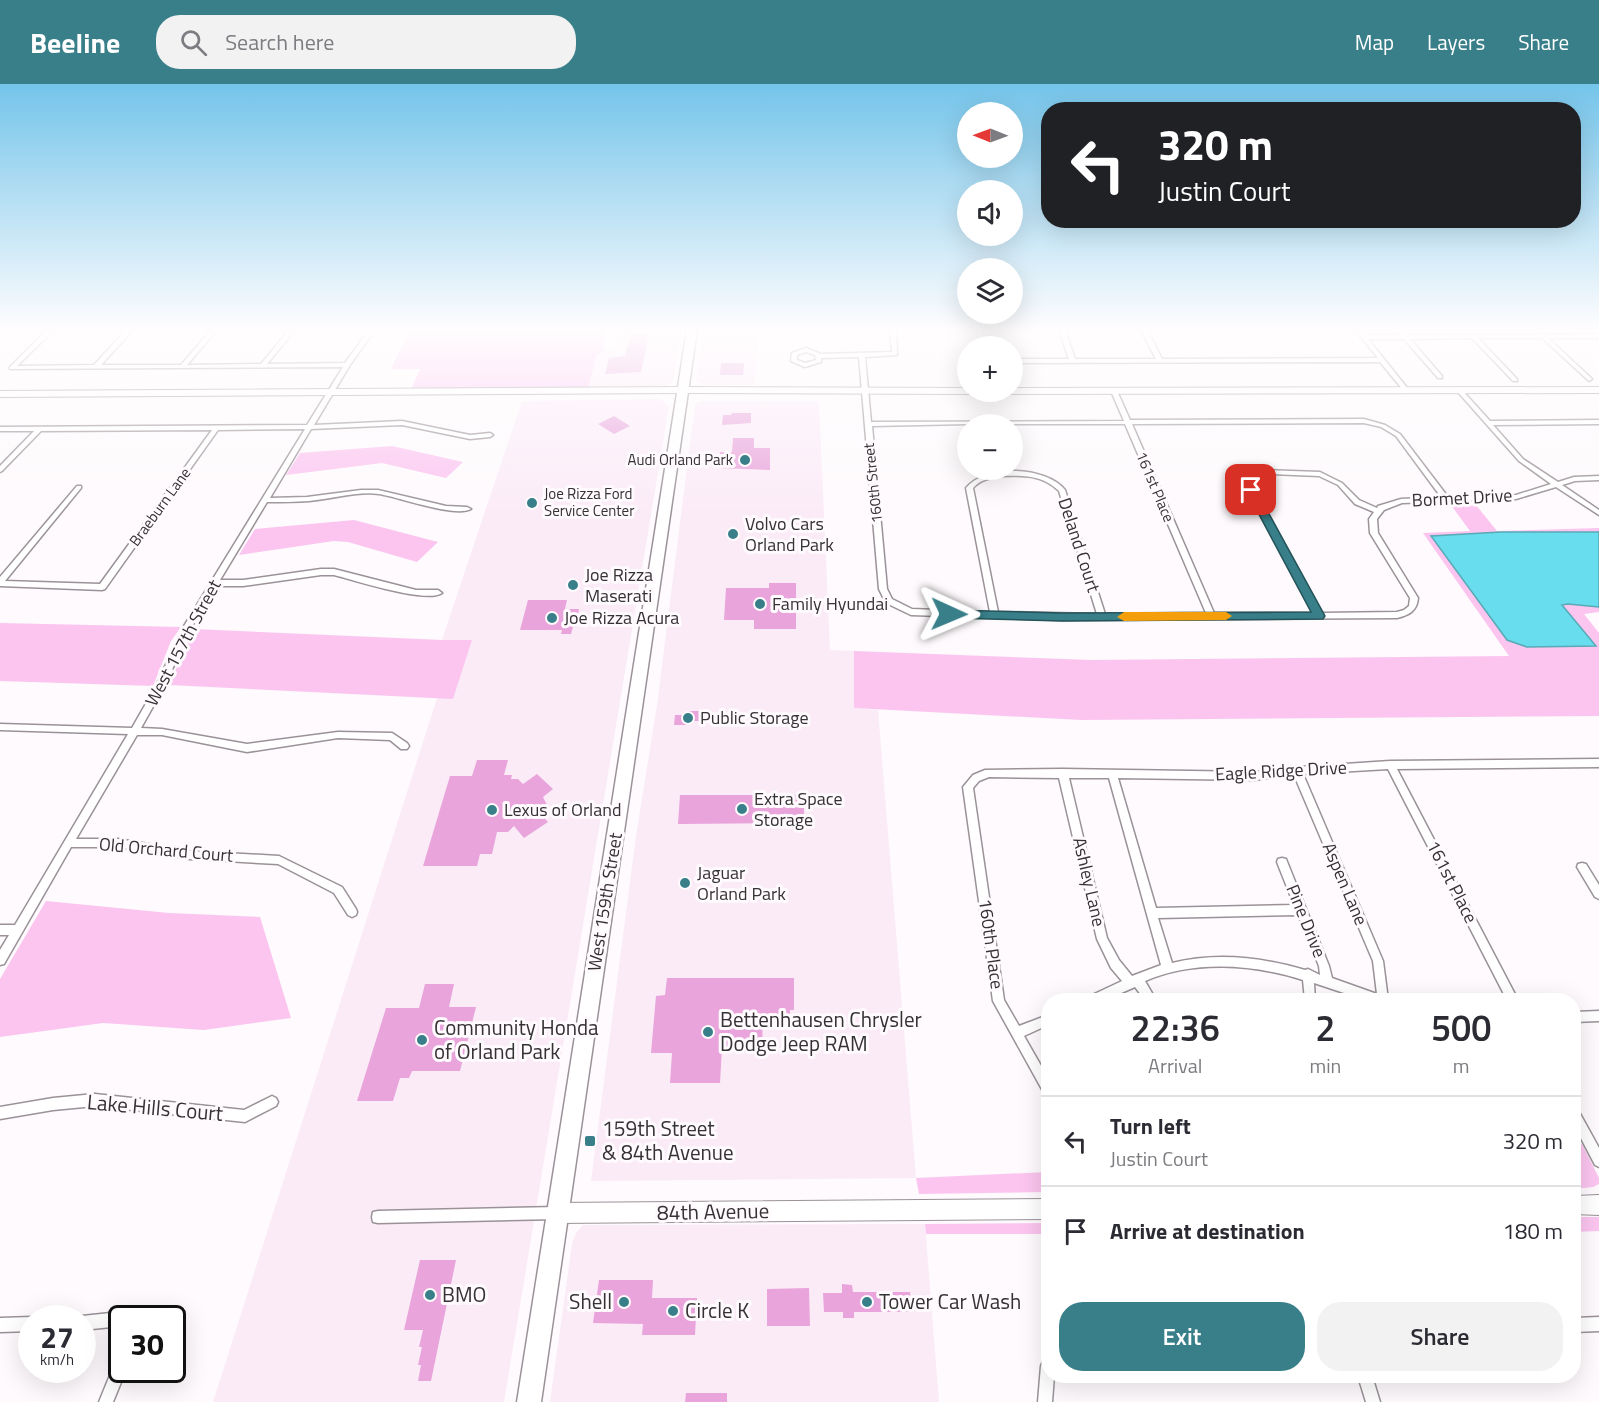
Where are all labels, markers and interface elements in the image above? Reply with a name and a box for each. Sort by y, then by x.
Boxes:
search box [156,15,576,69]
text: Beeline [30,21,120,64]
text: Search here [225,25,334,59]
icon: search [177,26,210,59]
text: Map [1355,26,1394,58]
text: Layers [1427,26,1485,58]
text: Share [1518,26,1569,58]
north arrow [957,102,1023,168]
map controls [957,102,1023,480]
text: 320 m [1158,112,1273,176]
icon: left [1059,126,1137,204]
text: Justin Court [1158,170,1290,211]
button: sound [957,180,1023,246]
button: layers [957,258,1023,324]
button: + [957,336,1023,402]
button: − [957,414,1023,480]
street label: 160th Street [857,441,888,524]
place label: Audi Orland Park [628,448,733,471]
street label: 161st Place [1130,448,1181,526]
marker: Audi Orland Park [738,453,752,467]
street label: Braeburn Lane [123,463,196,551]
pin [1225,464,1276,515]
icon: arrive [1234,473,1267,506]
street label: Bormet Drive [1411,481,1513,514]
place label: Joe Rizza Ford Service Center [544,482,634,522]
street label: Deland Court [1051,494,1108,596]
marker: Joe Rizza Ford Service Center [525,496,539,510]
place label: Volvo Cars Orland Park [745,510,834,558]
marker: Volvo Cars Orland Park [726,527,740,541]
place label: Joe Rizza Maserati [585,561,653,609]
street label: West 157th Street [138,574,228,711]
marker: Joe Rizza Maserati [566,578,580,592]
position arrow [917,582,981,646]
place label: Family Hyundai [772,590,888,617]
marker: Family Hyundai [753,597,767,611]
place label: Joe Rizza Acura [564,604,679,631]
marker: Joe Rizza Acura [545,611,559,625]
place label: Public Storage [700,704,809,731]
marker: Public Storage [681,711,695,725]
street label: Eagle Ridge Drive [1215,754,1347,787]
place label: Extra Space Storage [754,785,843,833]
place label: Lexus of Orland [504,796,621,823]
marker: Extra Space Storage [735,802,749,816]
marker: Lexus of Orland [485,803,499,817]
street label: Old Orchard Court [98,830,235,869]
street label: West 159th Street [580,830,629,973]
street label: Ashley Lane [1066,835,1113,929]
street label: 161st Place [1420,836,1485,928]
street label: Aspen Lane [1316,838,1375,929]
place label: Jaguar Orland Park [697,859,786,907]
marker: Jaguar Orland Park [678,876,692,890]
street label: Pine Drive [1280,880,1333,961]
street label: 160th Place [972,897,1011,991]
text: 22:36 [1131,1000,1220,1055]
text: 2 [1315,1000,1335,1055]
text: 500 [1431,1000,1491,1055]
place label: Bettenhausen Chrysler Dodge Jeep RAM [720,1003,922,1059]
place label: Community Honda of Orland Park [434,1011,599,1067]
marker: Bettenhausen Chrysler Dodge Jeep RAM [701,1025,715,1039]
marker: Community Honda of Orland Park [415,1033,429,1047]
text: Arrival [1148,1050,1202,1081]
text: min [1309,1050,1341,1081]
text: m [1453,1050,1469,1081]
street label: Lake Hills Court [86,1085,225,1129]
text: Turn left [1110,1109,1191,1143]
place label: 159th Street & 84th Avenue [602,1112,734,1168]
text: 320 m [1503,1124,1563,1158]
icon: left [1059,1125,1092,1158]
marker: 159th Street & 84th Avenue [583,1134,597,1148]
text: Justin Court [1110,1143,1208,1174]
street label: 84th Avenue [656,1194,769,1228]
text: Arrive at destination [1110,1214,1305,1248]
text: 180 m [1503,1214,1563,1248]
icon: arrive [1059,1215,1092,1248]
place label: BMO [442,1278,486,1310]
place label: Shell [569,1285,612,1317]
place label: Tower Car Wash [879,1285,1021,1317]
marker: BMO [423,1288,437,1302]
place label: Circle K [685,1294,749,1326]
marker: Shell [617,1295,631,1309]
marker: Tower Car Wash [860,1295,874,1309]
button: Exit [1059,1302,1305,1371]
button: Share [1317,1302,1563,1371]
marker: Circle K [666,1304,680,1318]
speed limit sign: 30 [108,1305,186,1383]
text: 27 [40,1314,74,1360]
text: km/h [40,1348,74,1371]

